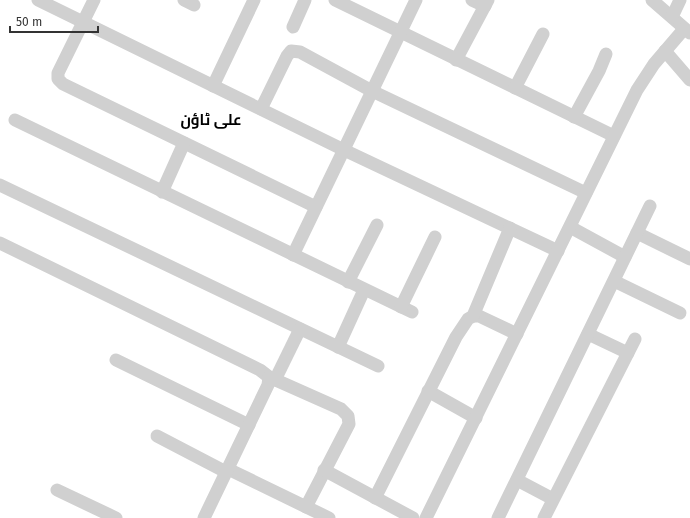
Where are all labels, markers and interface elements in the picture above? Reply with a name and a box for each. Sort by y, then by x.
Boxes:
scale bar [10,8,98,34]
text: 50 m [16,15,42,29]
district label: علی ٹاؤن [180,111,242,129]

